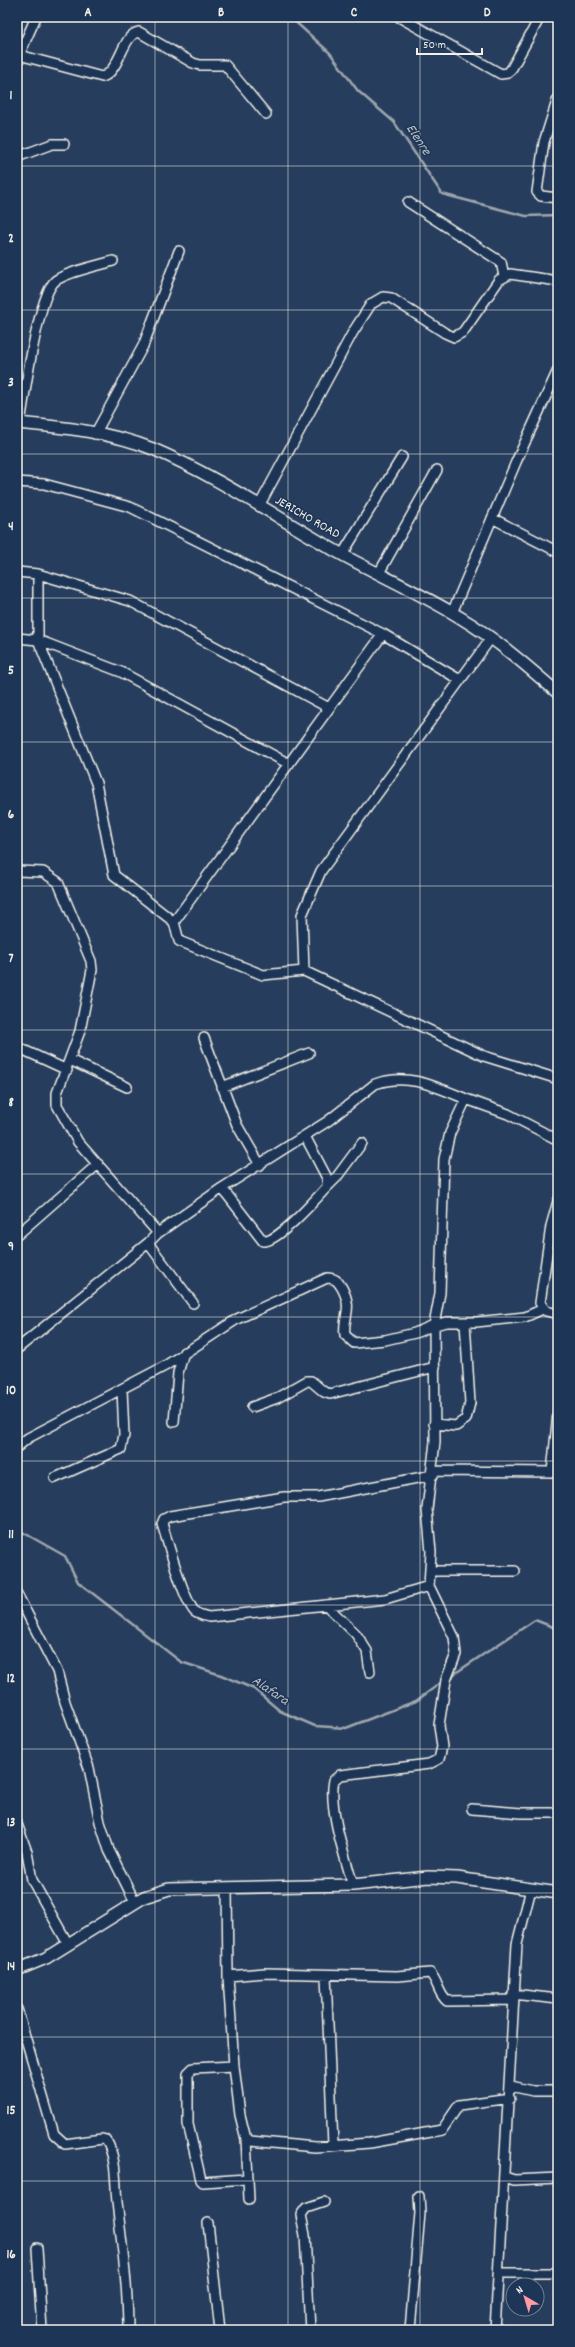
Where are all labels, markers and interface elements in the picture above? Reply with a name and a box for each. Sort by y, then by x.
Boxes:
text: A [84,4,92,23]
text: B [218,4,224,23]
text: C [351,4,358,23]
text: D [484,4,491,23]
scale bar [417,30,482,56]
text: 50 m [423,37,446,54]
text: 1 [10,87,13,106]
water label: Elenre [400,120,436,160]
text: 2 [8,230,14,249]
text: 3 [8,374,14,393]
street label: JERICHO ROAD [271,492,343,544]
text: 4 [8,518,14,537]
text: 5 [8,662,14,681]
text: 6 [8,806,15,825]
text: 7 [9,950,14,969]
text: 8 [8,1094,14,1113]
text: 9 [8,1238,14,1257]
text: 10 [6,1382,16,1401]
text: 11 [8,1526,14,1545]
text: 12 [7,1670,16,1689]
water label: Alafara [247,1671,294,1711]
text: 13 [7,1814,16,1833]
text: 14 [7,1958,15,1977]
text: 15 [7,2102,15,2121]
text: 16 [6,2246,16,2265]
north arrow [505,2277,545,2317]
text: N [513,2282,528,2299]

